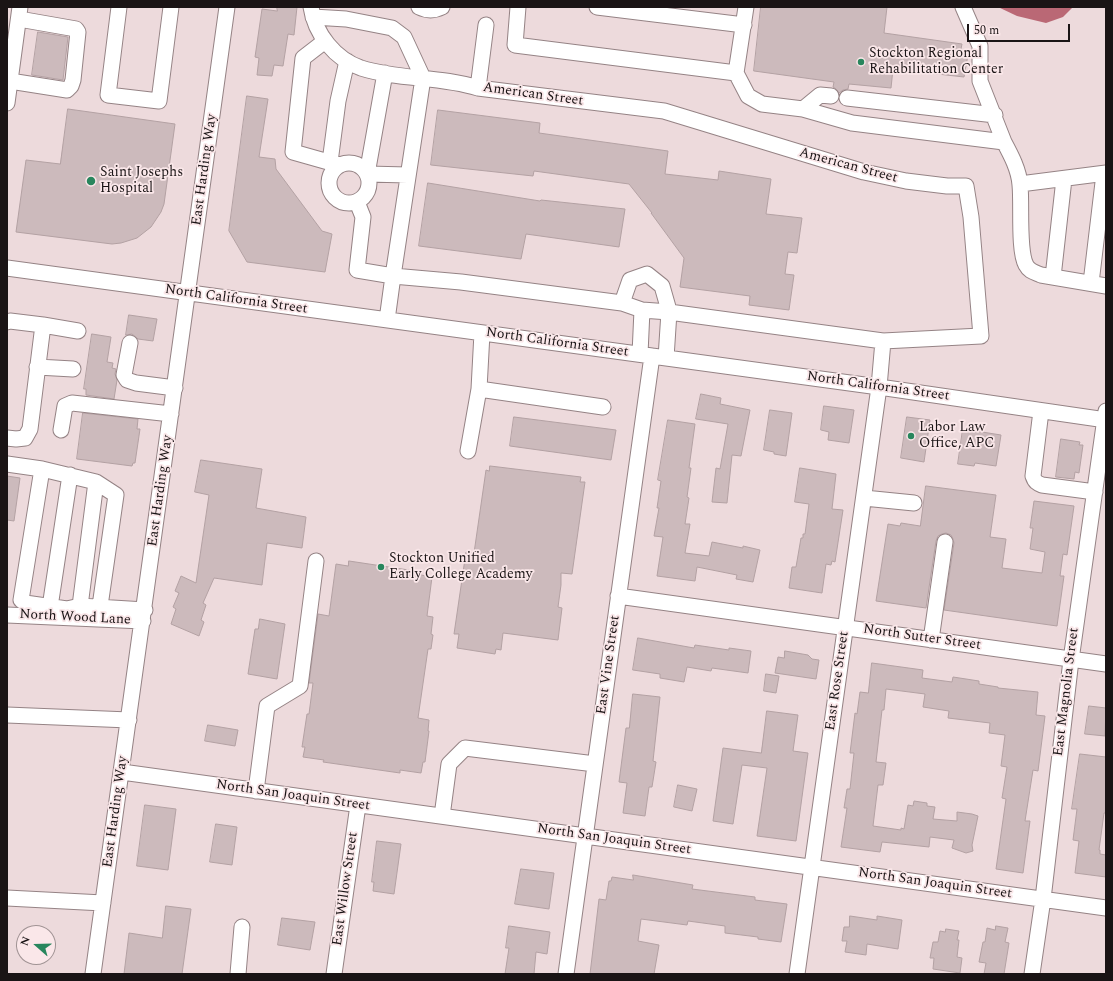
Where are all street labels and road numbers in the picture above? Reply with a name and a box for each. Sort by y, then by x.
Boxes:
street label: American Street [482,80,584,110]
street label: East Harding Way [189,113,221,227]
street label: American Street [797,145,899,187]
street label: North California Street [164,282,308,318]
street label: North California Street [485,325,629,361]
street label: North California Street [806,369,950,405]
street label: East Harding Way [145,434,177,548]
street label: North Wood Lane [19,607,131,629]
street label: East Vine Street [594,614,624,716]
street label: North Sutter Street [862,621,982,655]
street label: East Magnolia Street [1051,627,1083,757]
street label: East Rose Street [823,630,853,732]
street label: East Harding Way [100,755,132,869]
street label: North San Joaquin Street [215,777,371,815]
street label: North San Joaquin Street [536,821,692,859]
street label: East Willow Street [330,831,362,947]
street label: North San Joaquin Street [857,865,1013,903]

